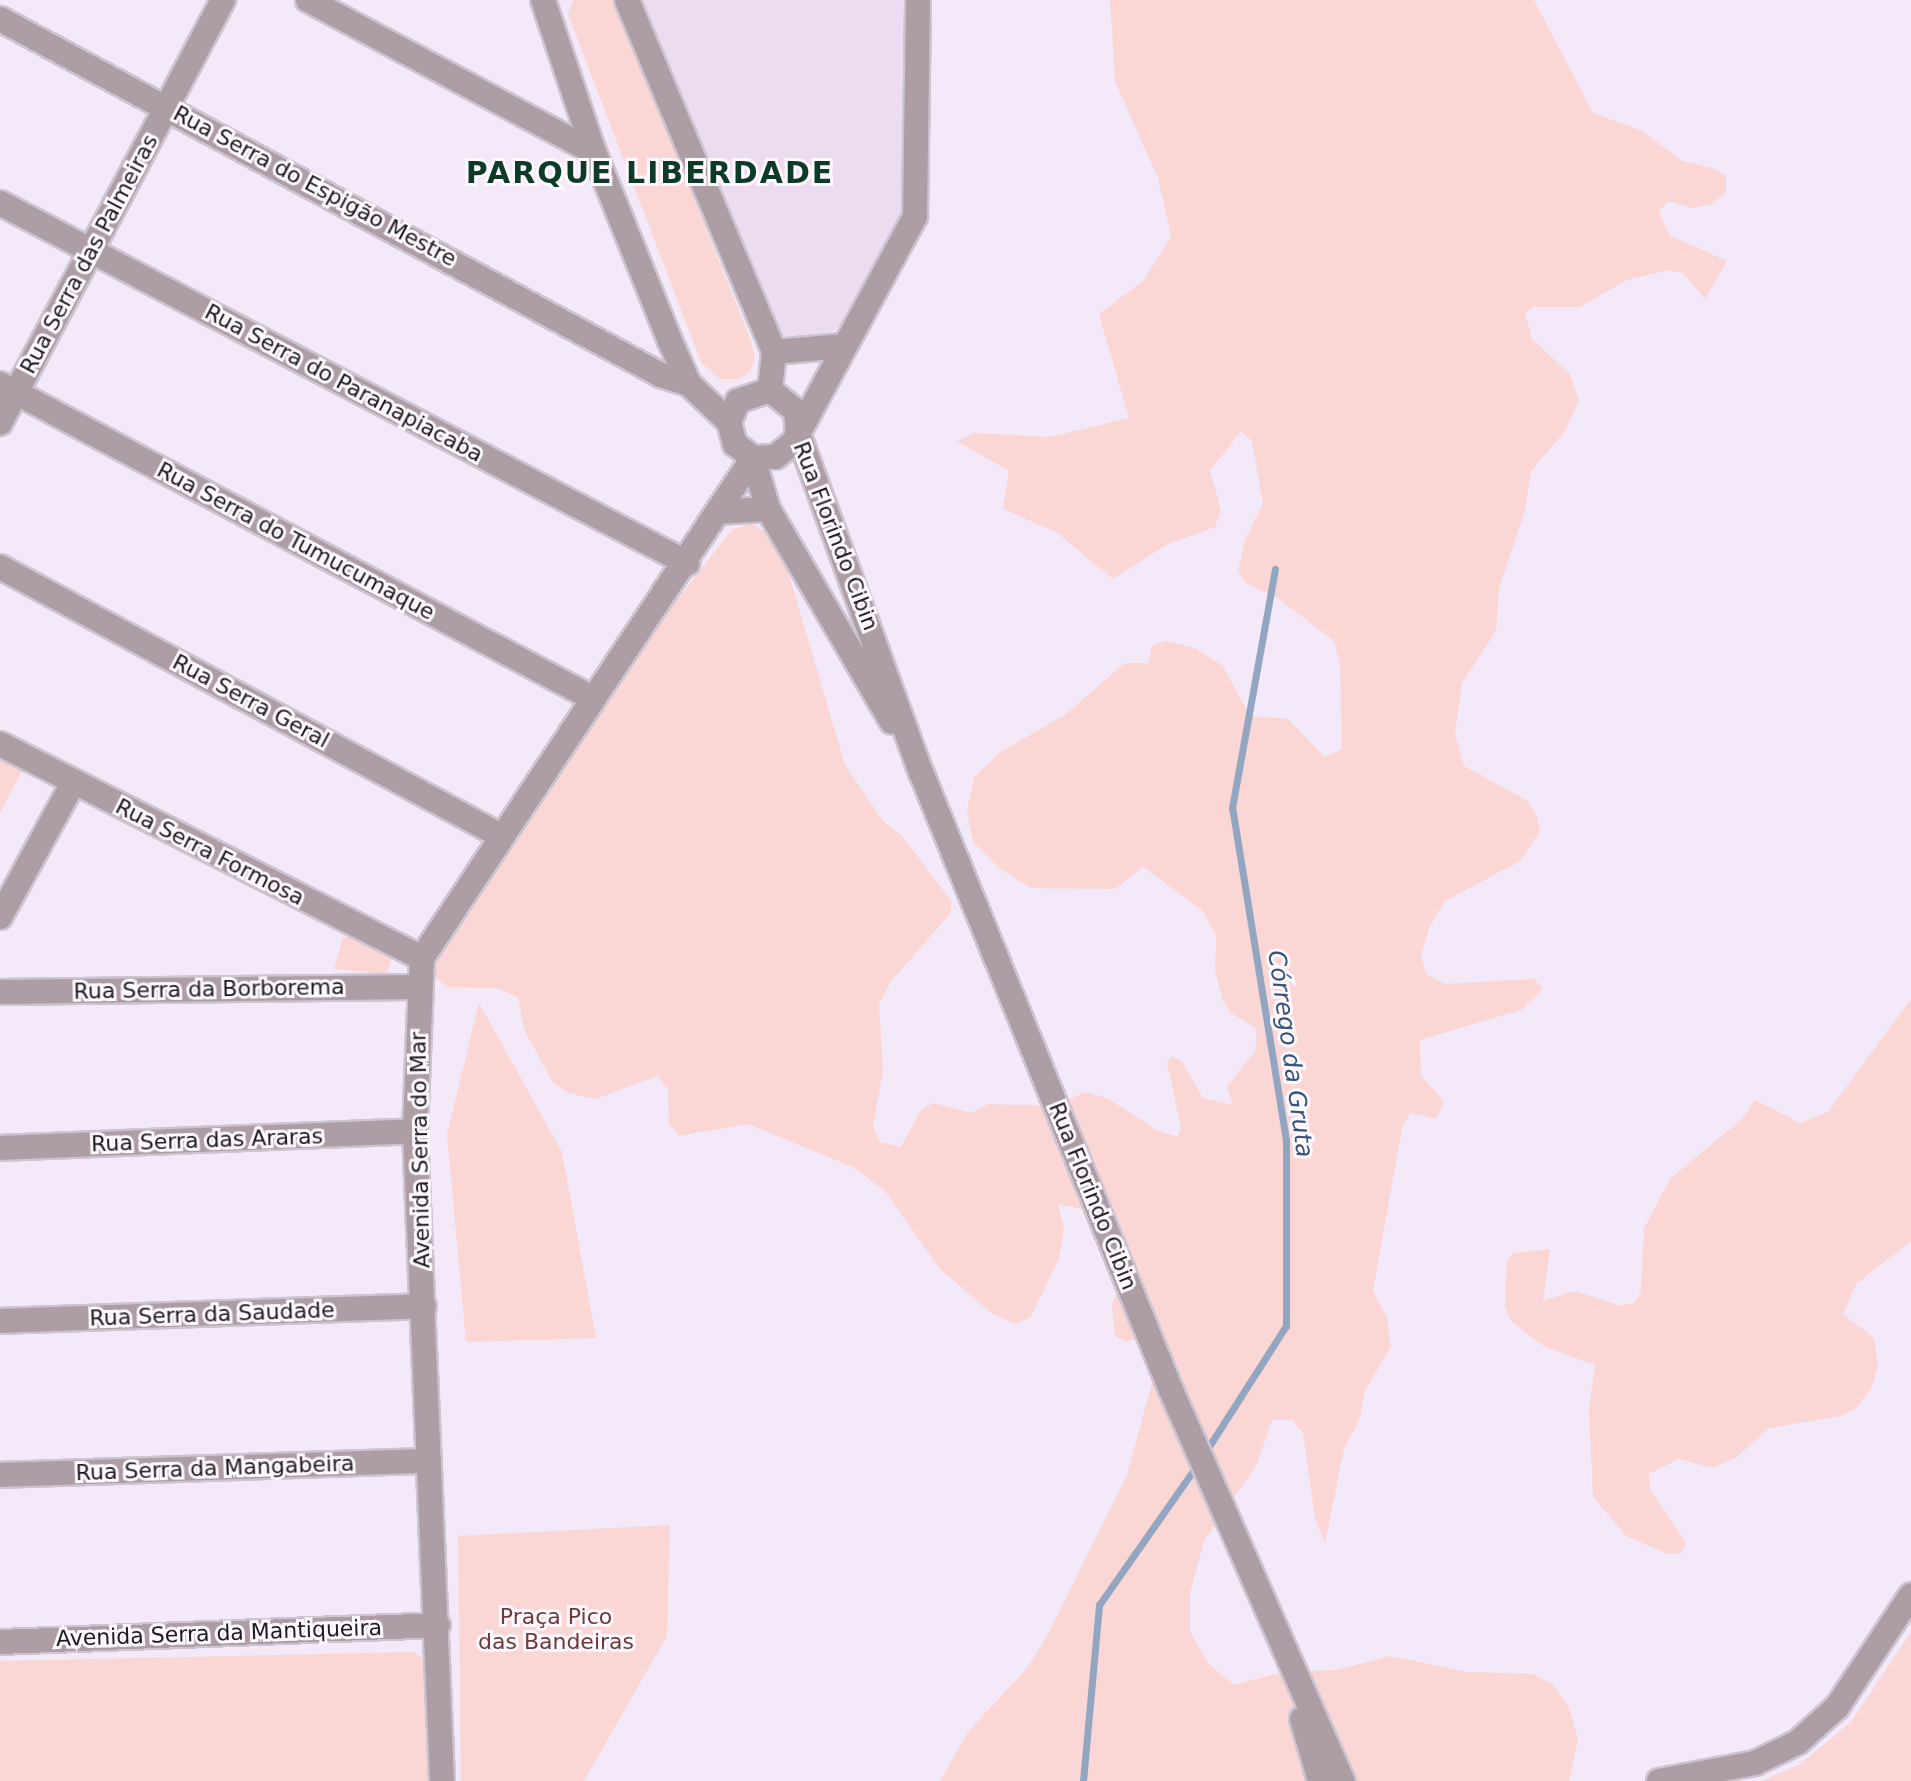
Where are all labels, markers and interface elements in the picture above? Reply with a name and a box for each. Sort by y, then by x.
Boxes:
street label: Rua Serra do Espigão Mestre [169,100,461,272]
street label: Rua Serra das Palmeiras [15,130,163,378]
district label: PARQUE LIBERDADE [466,155,834,191]
street label: Rua Serra do Paranapiacaba [200,298,488,468]
street label: Rua Florindo Cibin [788,438,884,634]
street label: Rua Serra do Tumucumaque [153,456,439,626]
street label: Rua Serra Geral [168,649,334,753]
street label: Rua Serra Formosa [111,793,309,911]
water label: Córrego da Gruta [1261,949,1319,1159]
street label: Rua Serra da Borborema [73,973,345,1005]
street label: Avenida Serra do Mar [405,1032,435,1268]
street label: Rua Florindo Cibin [1043,1098,1143,1294]
street label: Rua Serra das Araras [91,1123,323,1157]
street label: Rua Serra da Saudade [89,1297,335,1331]
street label: Rua Serra da Mangabeira [75,1450,355,1486]
park label: Praça Pico das Bandeiras [478,1603,634,1654]
street label: Avenida Serra da Mantiqueira [56,1614,382,1652]

